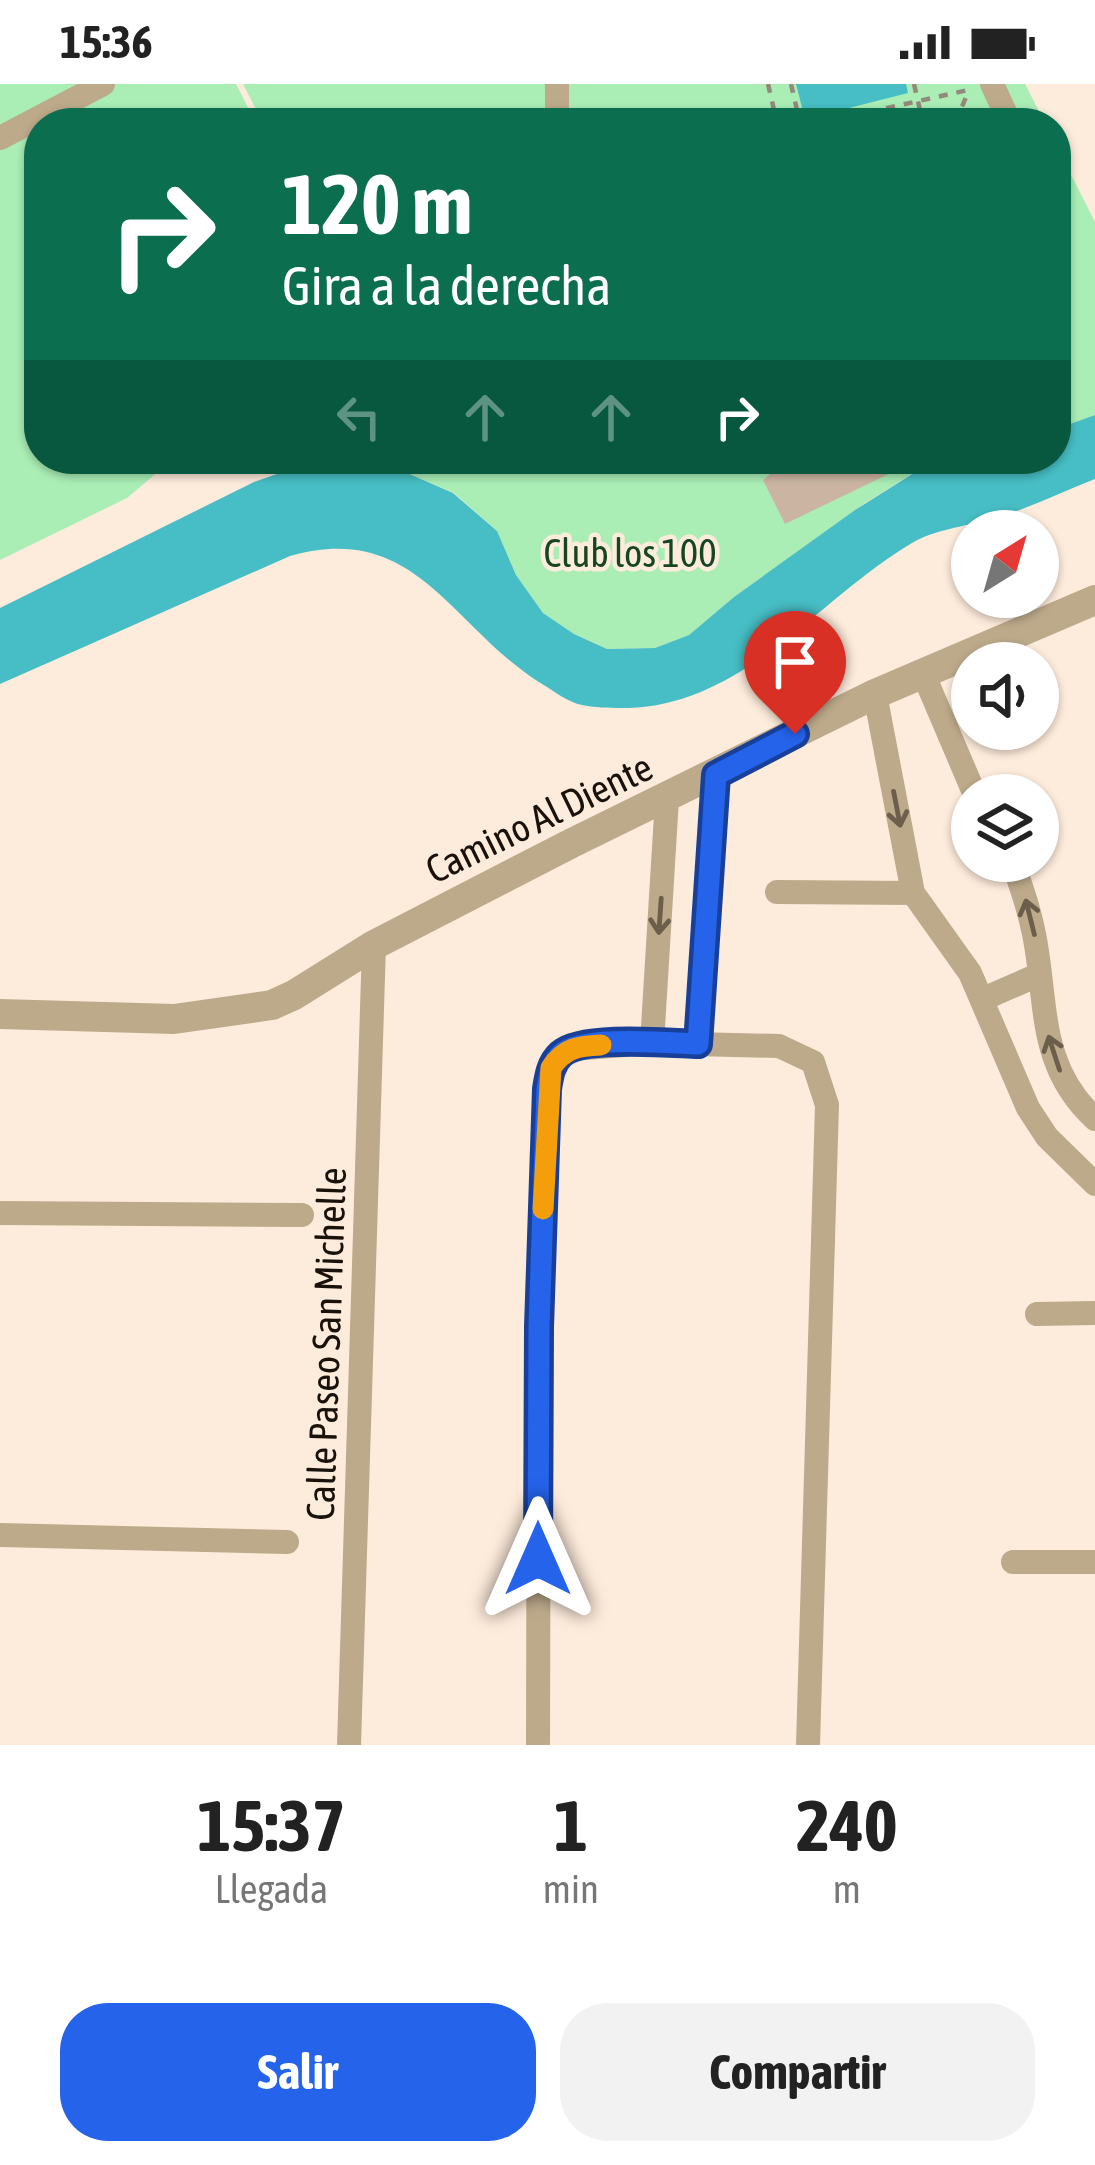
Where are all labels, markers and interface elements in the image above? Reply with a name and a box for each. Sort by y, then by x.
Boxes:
text: 15:36 [60,16,153,68]
icon: right [84,156,240,312]
text: 120 m [282,156,472,252]
text: Gira a la derecha [282,255,611,316]
icon: left [326,384,392,450]
icon: ahead [452,384,518,450]
icon: ahead [578,384,644,450]
icon: right [704,384,770,450]
north arrow [951,510,1059,618]
map controls [951,510,1059,882]
park label: Club los 100 [544,531,716,575]
pin [744,611,846,734]
icon: arrive [762,629,828,695]
button: sound [951,642,1059,750]
street label: Camino Al Diente [419,744,659,892]
button: layers [951,774,1059,882]
one-way arrow [887,788,909,827]
one-way arrow [648,896,671,935]
one-way arrow [1018,899,1040,937]
one-way arrow [1041,1035,1063,1073]
street label: Calle Paseo San Michelle [298,1167,354,1521]
position arrow [475,1496,601,1622]
text: 15:37 [197,1784,346,1866]
text: 1 [554,1784,588,1866]
text: 240 [796,1784,898,1866]
text: Llegada [215,1867,328,1911]
text: min [543,1867,599,1911]
text: m [833,1867,861,1911]
button: Salir [60,2003,536,2141]
button: Compartir [560,2003,1035,2141]

